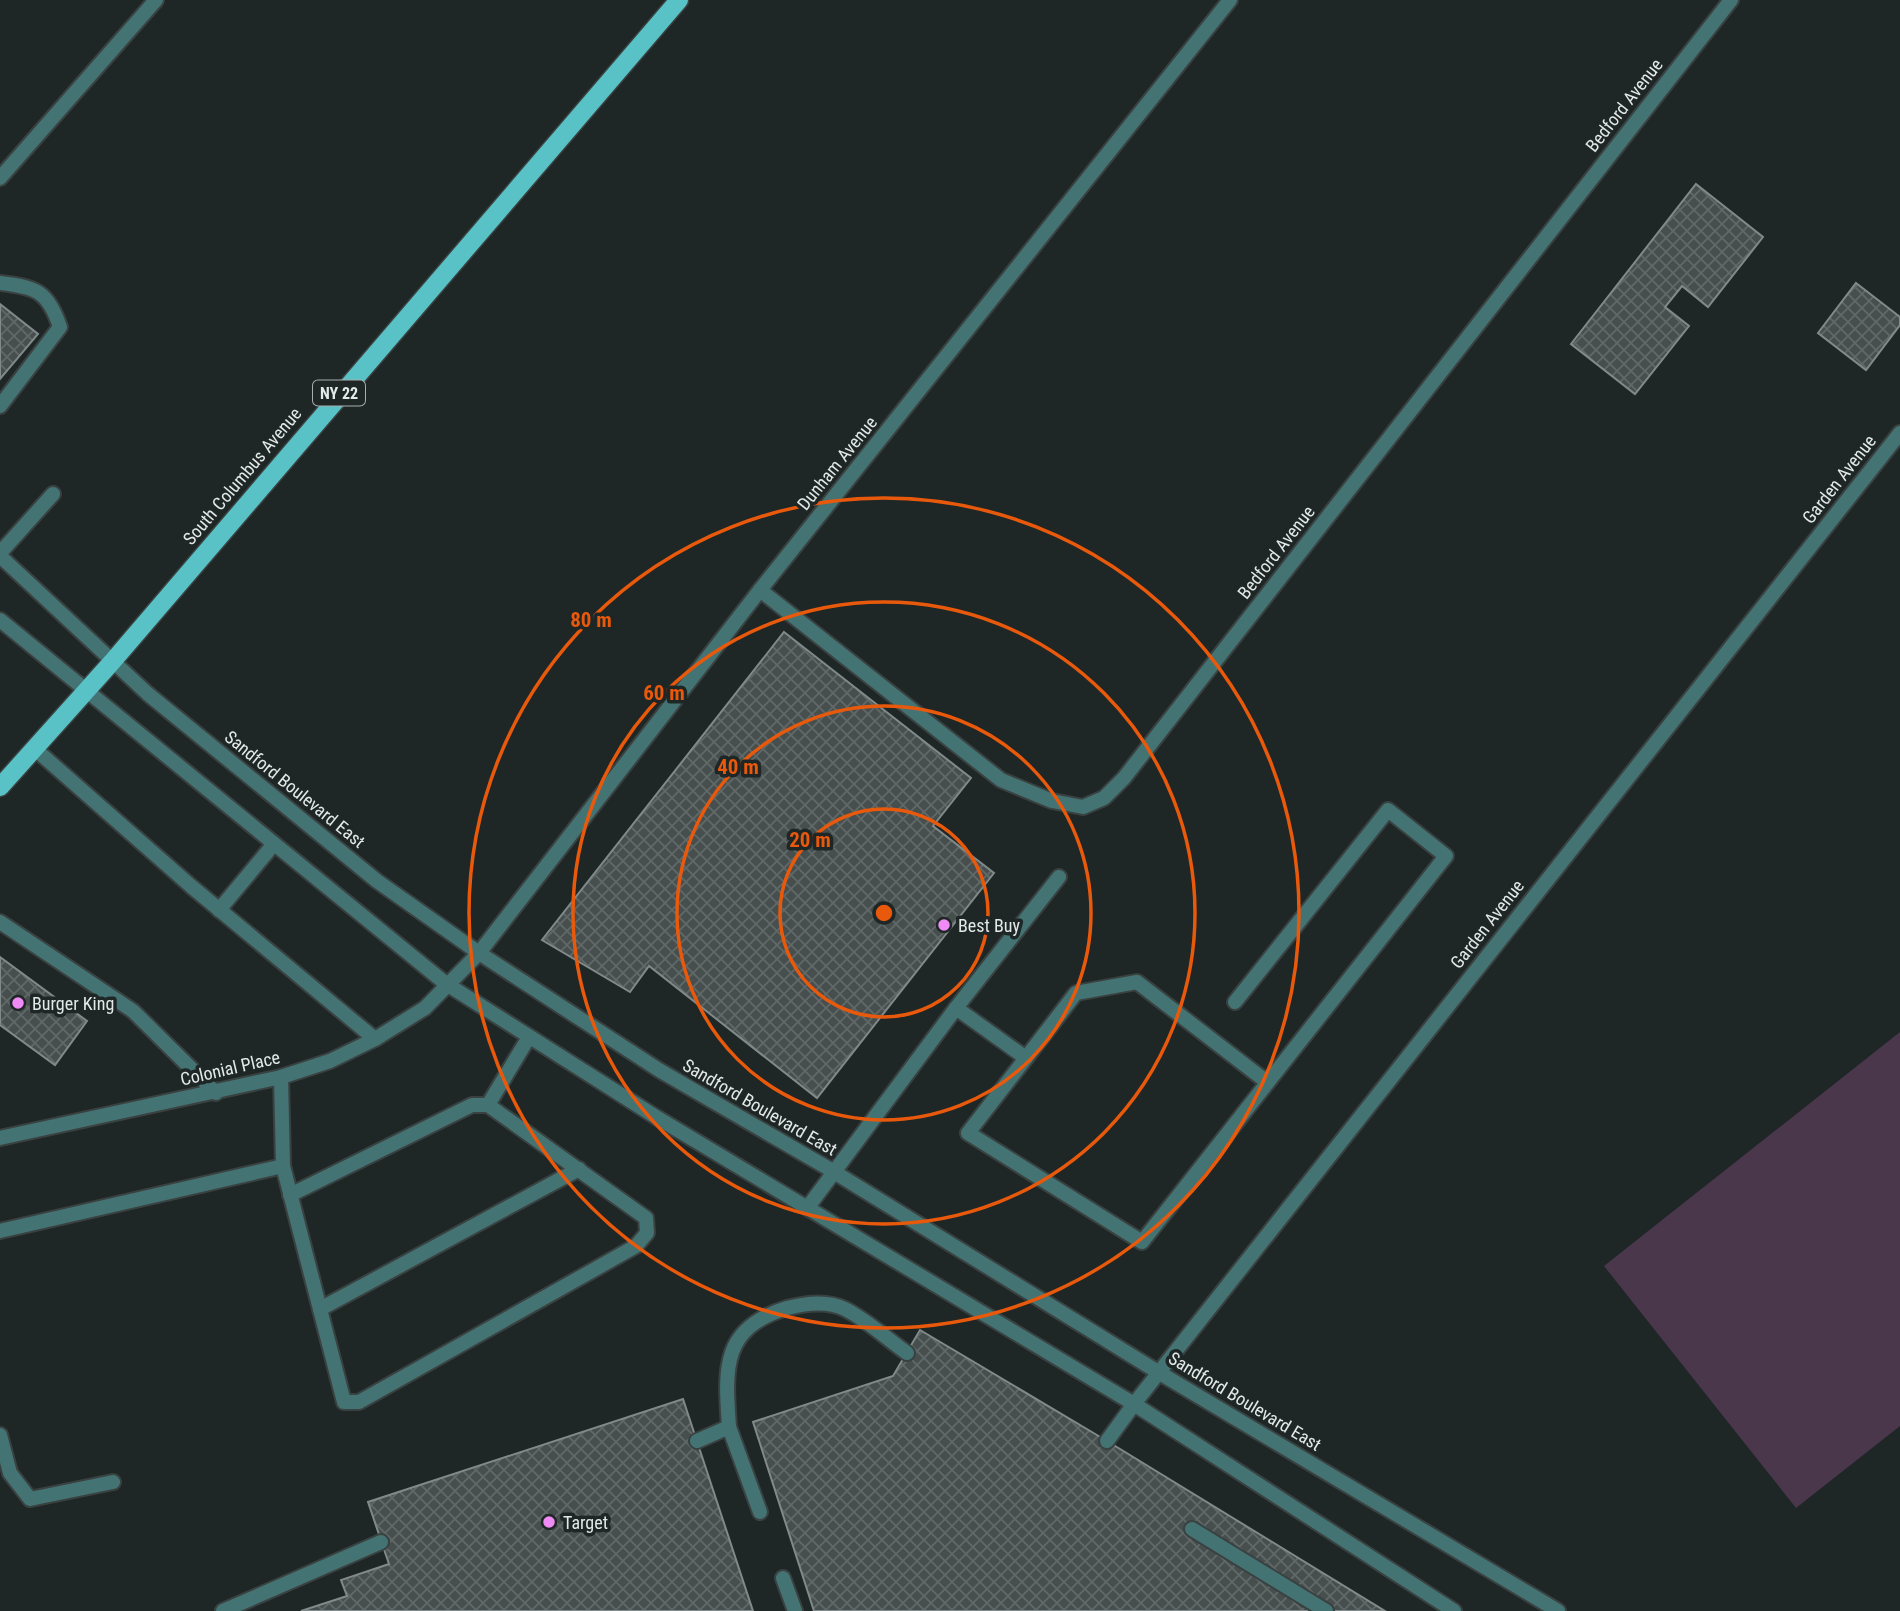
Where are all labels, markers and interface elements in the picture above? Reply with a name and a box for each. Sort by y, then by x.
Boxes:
street label: Bedford Avenue [1581,54,1667,156]
road number: NY 22 [313,380,365,406]
street label: South Columbus Avenue [178,403,306,549]
street label: Dunham Avenue [793,412,881,514]
street label: Garden Avenue [1798,431,1880,527]
street label: Bedford Avenue [1233,501,1319,603]
text: 80 m [570,608,612,632]
text: 60 m [643,681,685,705]
street label: Sandford Boulevard East [221,726,369,852]
text: 40 m [717,755,759,779]
text: 20 m [789,828,831,852]
street label: Garden Avenue [1446,876,1528,972]
centre of rings [872,901,896,925]
place label: Best Buy [958,915,1020,936]
marker: Best Buy [936,917,952,933]
place label: Burger King [32,993,114,1014]
marker: Burger King [10,995,26,1011]
street label: Colonial Place [178,1046,282,1090]
street label: Sandford Boulevard East [679,1054,841,1160]
street label: Sandford Boulevard East [1165,1347,1325,1455]
place label: Target [563,1512,608,1533]
marker: Target [541,1514,557,1530]

